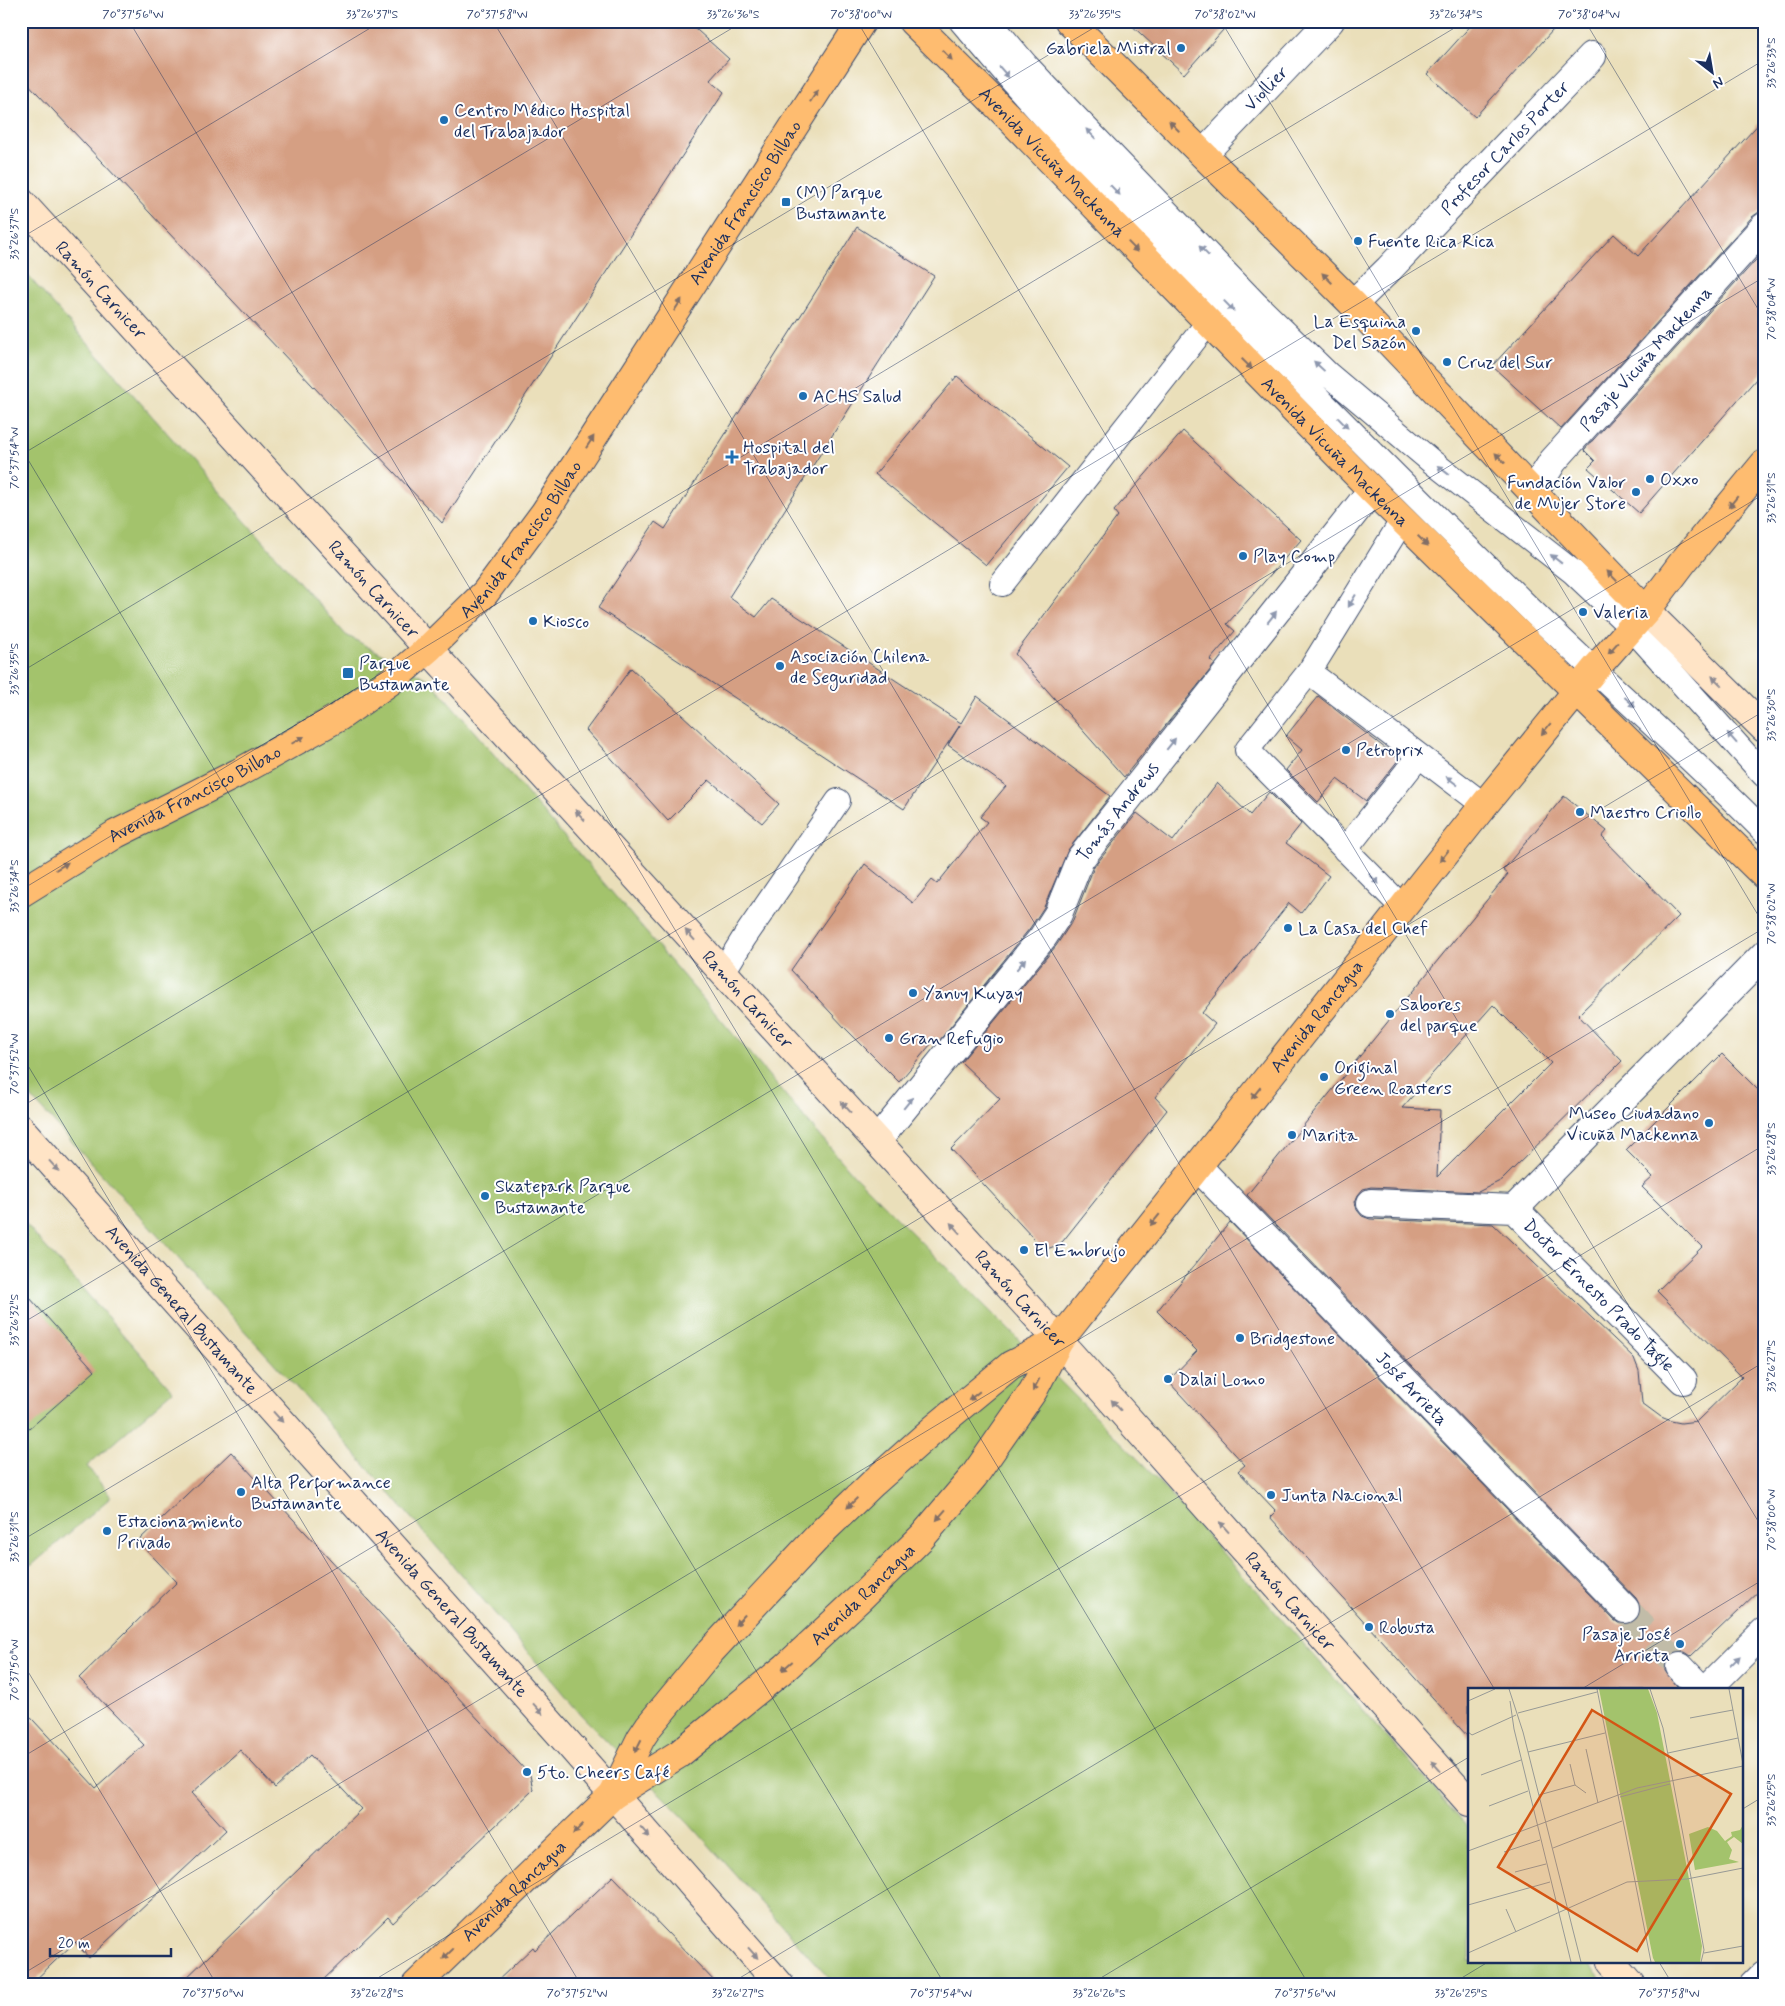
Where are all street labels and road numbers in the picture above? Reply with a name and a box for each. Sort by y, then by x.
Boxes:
street label: Viollier [1239,61,1294,117]
street label: Profesor Carlos Porter [1436,76,1575,220]
street label: Avenida Vicuña Mackenna [973,82,1131,243]
street label: Avenida Francisco Bilbao [684,116,808,290]
street label: Ramón Carnicer [49,236,152,345]
street label: Pasaje Vicuña Mackenna [1575,281,1718,437]
street label: Avenida Vicuña Mackenna [1255,372,1414,533]
street label: Avenida Francisco Bilbao [455,456,588,624]
street label: Ramón Carnicer [322,536,425,645]
street label: Avenida Francisco Bilbao [104,740,286,849]
street label: Tomás Andrews [1071,758,1165,867]
street label: Ramón Carnicer [696,946,798,1055]
street label: Avenida Rancagua [1265,956,1369,1078]
street label: Doctor Ernesto Prado Tagle [1517,1214,1679,1377]
street label: Avenida General Bustamante [99,1221,263,1400]
street label: Ramón Carnicer [969,1245,1071,1354]
street label: José Arrieta [1370,1347,1453,1431]
street label: Avenida General Bustamante [369,1524,533,1703]
street label: Avenida Rancagua [806,1539,921,1651]
street label: Ramón Carnicer [1239,1547,1340,1657]
street label: Avenida Rancagua [457,1835,572,1948]

